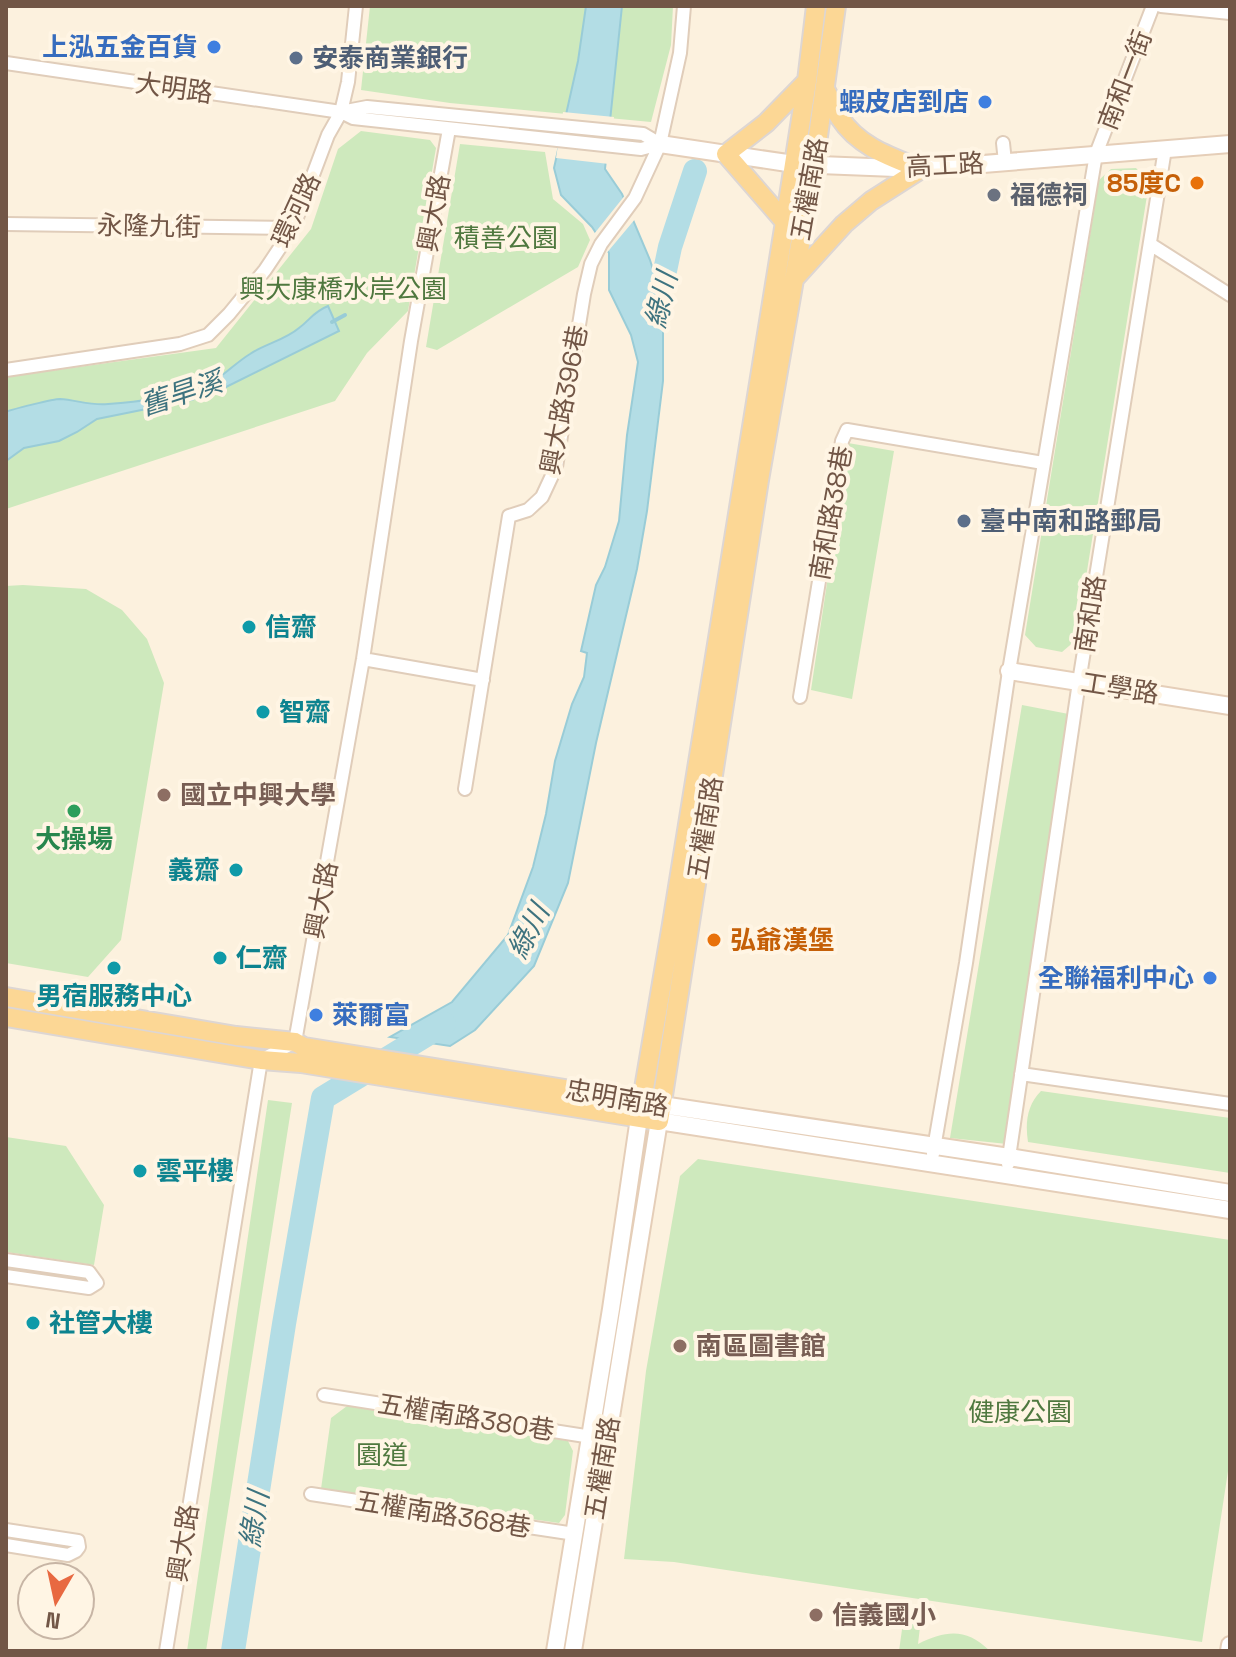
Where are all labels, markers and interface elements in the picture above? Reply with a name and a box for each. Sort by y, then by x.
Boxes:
street label: 南和一街 [1090,25,1160,135]
place label: 上泓五金百貨 [42,30,198,64]
marker: 上泓五金百貨 [205,38,223,56]
place label: 安泰商業銀行 [312,41,468,75]
marker: 安泰商業銀行 [287,49,305,67]
street label: 大明路 [133,66,215,110]
place label: 蝦皮店到店 [839,85,969,119]
marker: 蝦皮店到店 [976,93,994,111]
street label: 五權南路 [783,135,835,243]
street label: 高工路 [905,146,985,184]
place label: 85度C [1107,166,1181,200]
street label: 環河路 [264,167,328,253]
street label: 興大路 [410,172,458,254]
marker: 85度C [1188,174,1206,192]
place label: 福德祠 [1010,178,1088,212]
marker: 福德祠 [985,186,1003,204]
street label: 永隆九街 [97,208,201,244]
park label: 積善公園 [454,221,558,255]
water label: 綠川 [637,266,686,331]
park label: 興大康橋水岸公園 [239,272,447,306]
street label: 興大路396巷 [533,322,595,478]
water label: 舊旱溪 [135,362,230,423]
street label: 南和路38巷 [802,443,860,583]
place label: 臺中南和路郵局 [980,504,1162,538]
marker: 臺中南和路郵局 [955,512,973,530]
street label: 南和路 [1067,573,1113,655]
place label: 信齋 [265,610,317,644]
marker: 信齋 [240,618,258,636]
street label: 工學路 [1079,665,1161,711]
place label: 智齋 [279,695,331,729]
marker: 智齋 [254,703,272,721]
street label: 五權南路 [680,774,730,882]
place label: 國立中興大學 [180,778,336,812]
marker: 國立中興大學 [155,786,173,804]
marker: 大操場 [65,802,83,820]
place label: 大操場 [35,822,113,856]
place label: 義齋 [168,853,220,887]
street label: 興大路 [297,858,345,942]
marker: 義齋 [227,861,245,879]
water label: 綠川 [499,895,558,964]
place label: 弘爺漢堡 [730,923,834,957]
marker: 弘爺漢堡 [705,931,723,949]
place label: 仁齋 [236,941,288,975]
marker: 仁齋 [211,949,229,967]
marker: 男宿服務中心 [105,959,123,977]
place label: 全聯福利中心 [1038,961,1194,995]
marker: 全聯福利中心 [1201,969,1219,987]
place label: 男宿服務中心 [36,979,192,1013]
place label: 萊爾富 [332,998,410,1032]
marker: 萊爾富 [307,1006,325,1024]
street label: 忠明南路 [563,1072,671,1124]
place label: 雲平樓 [156,1154,234,1188]
marker: 雲平樓 [131,1162,149,1180]
place label: 社管大樓 [49,1306,153,1340]
marker: 社管大樓 [24,1314,42,1332]
place label: 南區圖書館 [696,1329,826,1363]
marker: 南區圖書館 [671,1337,689,1355]
street label: 五權南路380巷 [375,1386,557,1448]
park label: 健康公園 [968,1395,1072,1429]
street label: 五權南路 [577,1414,627,1522]
park label: 園道 [356,1438,408,1472]
street label: 五權南路368巷 [353,1483,533,1545]
water label: 綠川 [232,1486,277,1549]
street label: 興大路 [160,1502,206,1584]
north arrow [16,1561,96,1641]
place label: 信義國小 [832,1598,936,1632]
text: N [43,1606,62,1636]
marker: 信義國小 [807,1606,825,1624]

